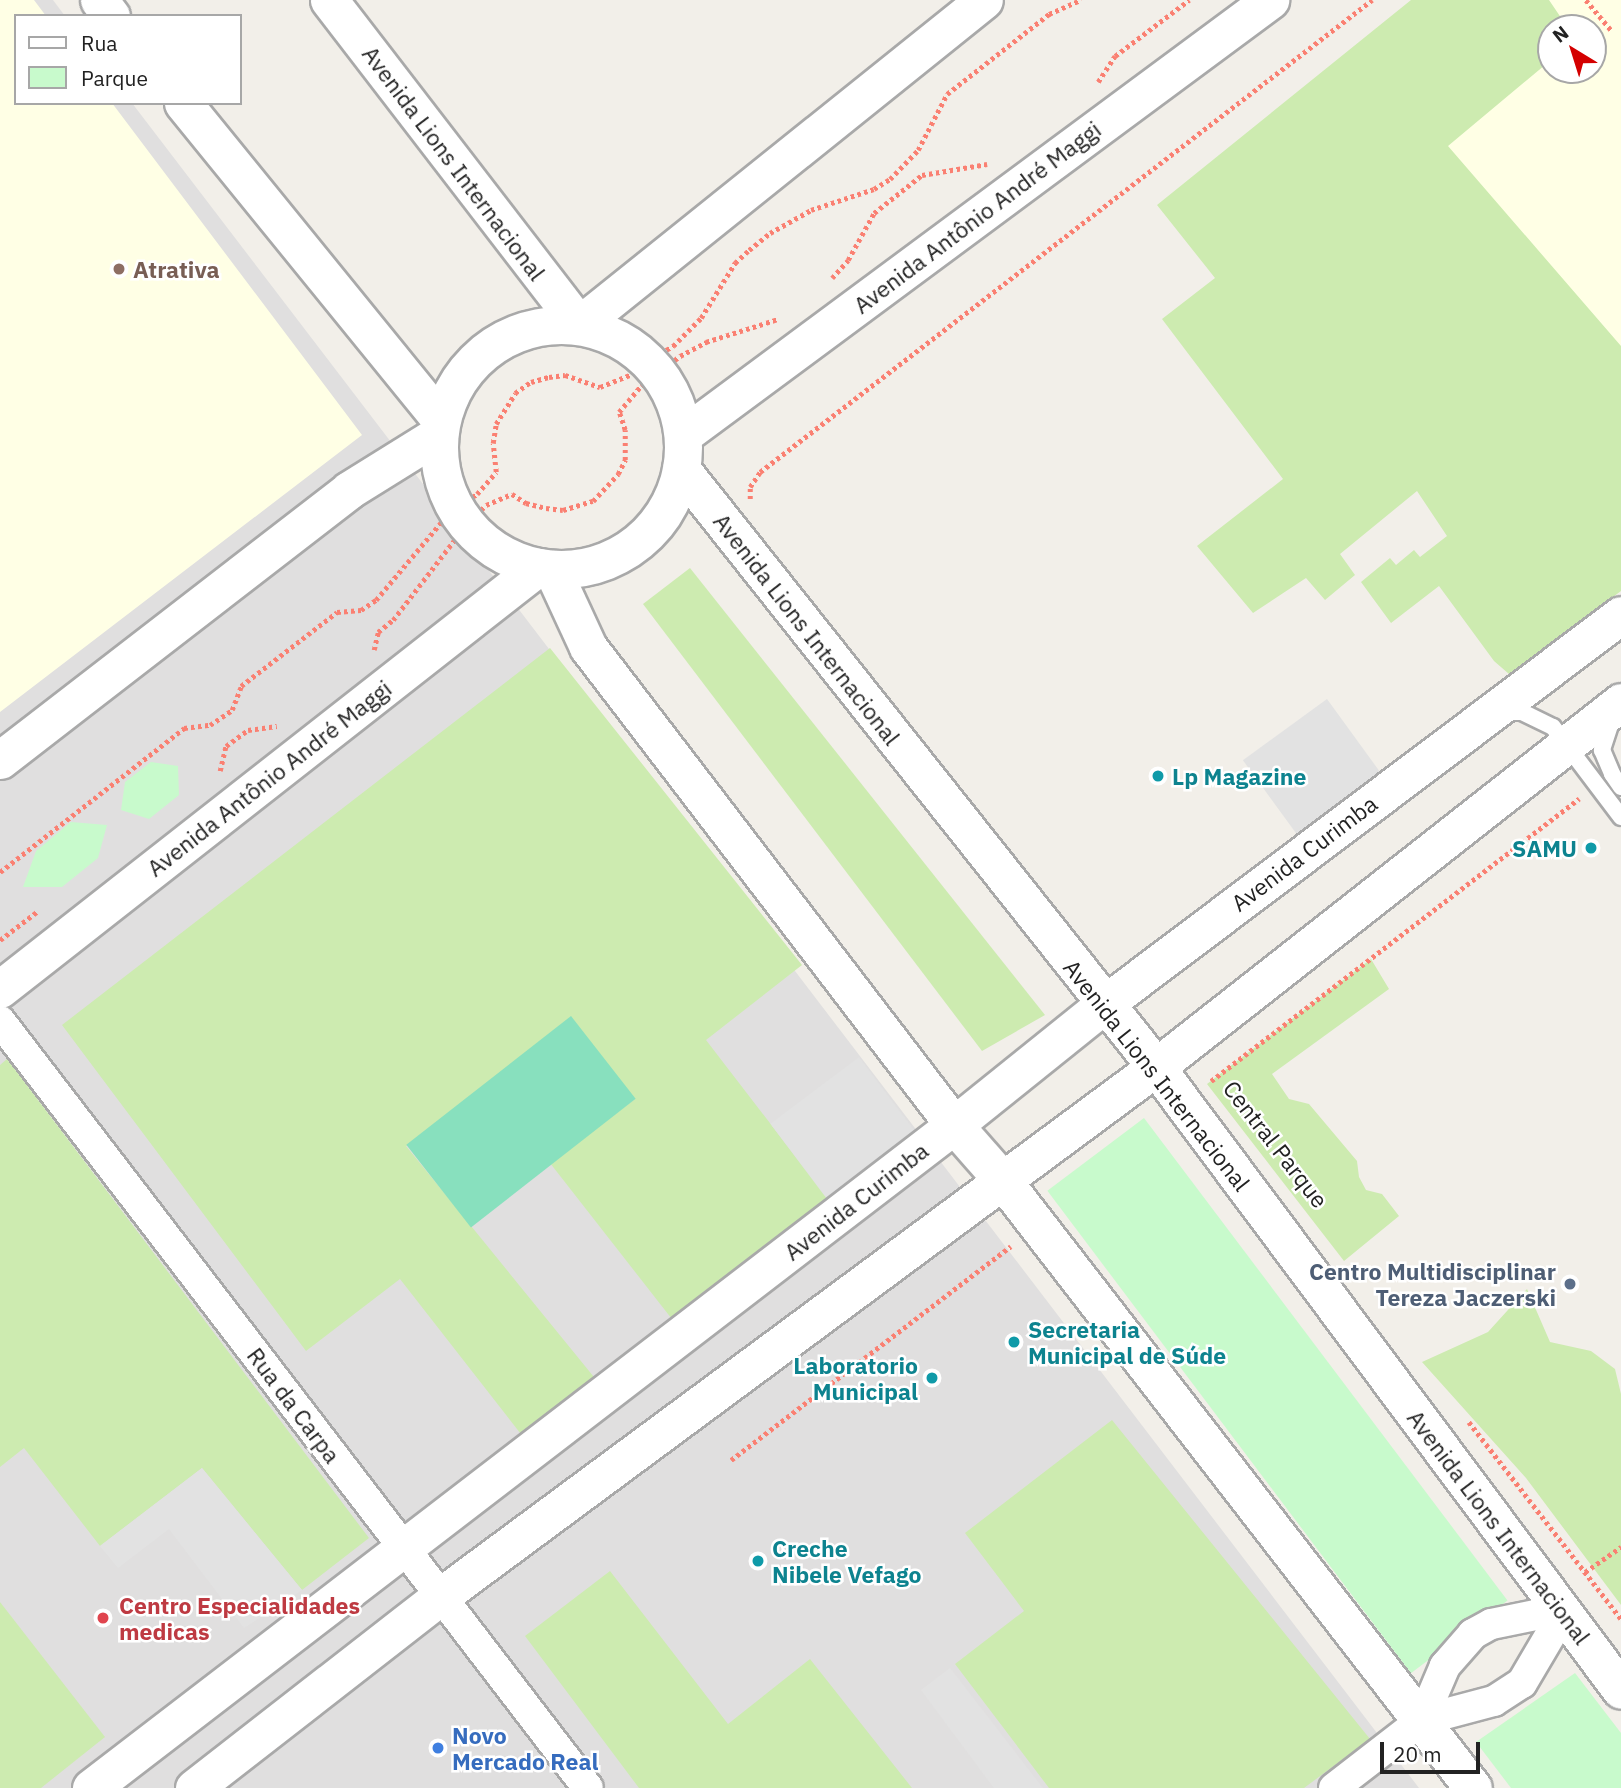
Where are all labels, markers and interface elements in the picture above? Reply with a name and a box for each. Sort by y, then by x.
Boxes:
legend [14,14,242,105]
north arrow [1537,14,1607,84]
text: N [1547,20,1573,48]
text: Rua [81,29,118,57]
street label: Avenida Lions Internacional [357,40,551,286]
text: Parque [81,64,148,92]
street label: Avenida Antônio André Maggi [848,115,1106,319]
place label: Atrativa [133,255,220,283]
marker: Atrativa [111,261,127,277]
street label: Avenida Lions Internacional [708,508,906,750]
street label: Avenida Antônio André Maggi [141,674,397,882]
place label: Lp Magazine [1172,762,1306,790]
marker: Lp Magazine [1150,768,1166,784]
street label: Avenida Curimba [1226,789,1382,917]
place label: SAMU [1512,834,1577,862]
marker: SAMU [1583,840,1599,856]
street label: Avenida Lions Internacional [1058,954,1256,1196]
street label: Central Parque [1218,1075,1334,1213]
street label: Avenida Curimba [778,1136,934,1266]
place label: Centro Multidisciplinar Tereza Jaczerski [1309,1257,1556,1311]
marker: Centro Multidisciplinar Tereza Jaczerski [1562,1276,1578,1292]
place label: Secretaria Municipal de Súde [1028,1315,1226,1369]
marker: Secretaria Municipal de Súde [1006,1334,1022,1350]
street label: Rua da Carpa [242,1342,346,1468]
place label: Laboratorio Municipal [793,1351,918,1405]
marker: Laboratorio Municipal [924,1370,940,1386]
street label: Avenida Lions Internacional [1402,1404,1596,1650]
place label: Creche Nibele Vefago [772,1534,921,1588]
marker: Creche Nibele Vefago [750,1553,766,1569]
place label: Centro Especialidades medicas [119,1591,360,1645]
marker: Centro Especialidades medicas [93,1608,113,1628]
place label: Novo Mercado Real [452,1721,598,1775]
scale bar [1383,1728,1483,1772]
marker: Novo Mercado Real [430,1740,446,1756]
text: 20 m [1393,1740,1442,1768]

